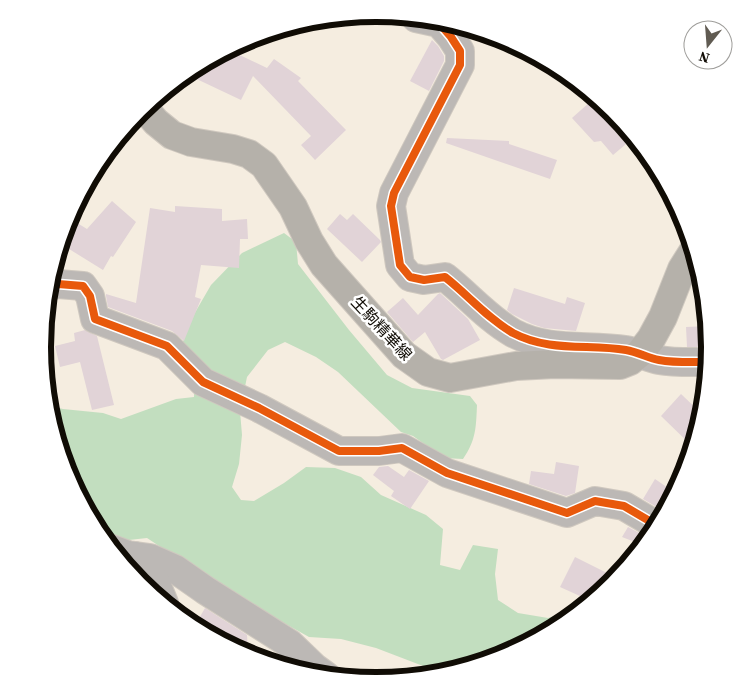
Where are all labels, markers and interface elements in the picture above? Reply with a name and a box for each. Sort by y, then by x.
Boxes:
north arrow [683,20,733,70]
text: N [696,46,712,68]
street label: 生駒精華線 [347,291,417,365]

